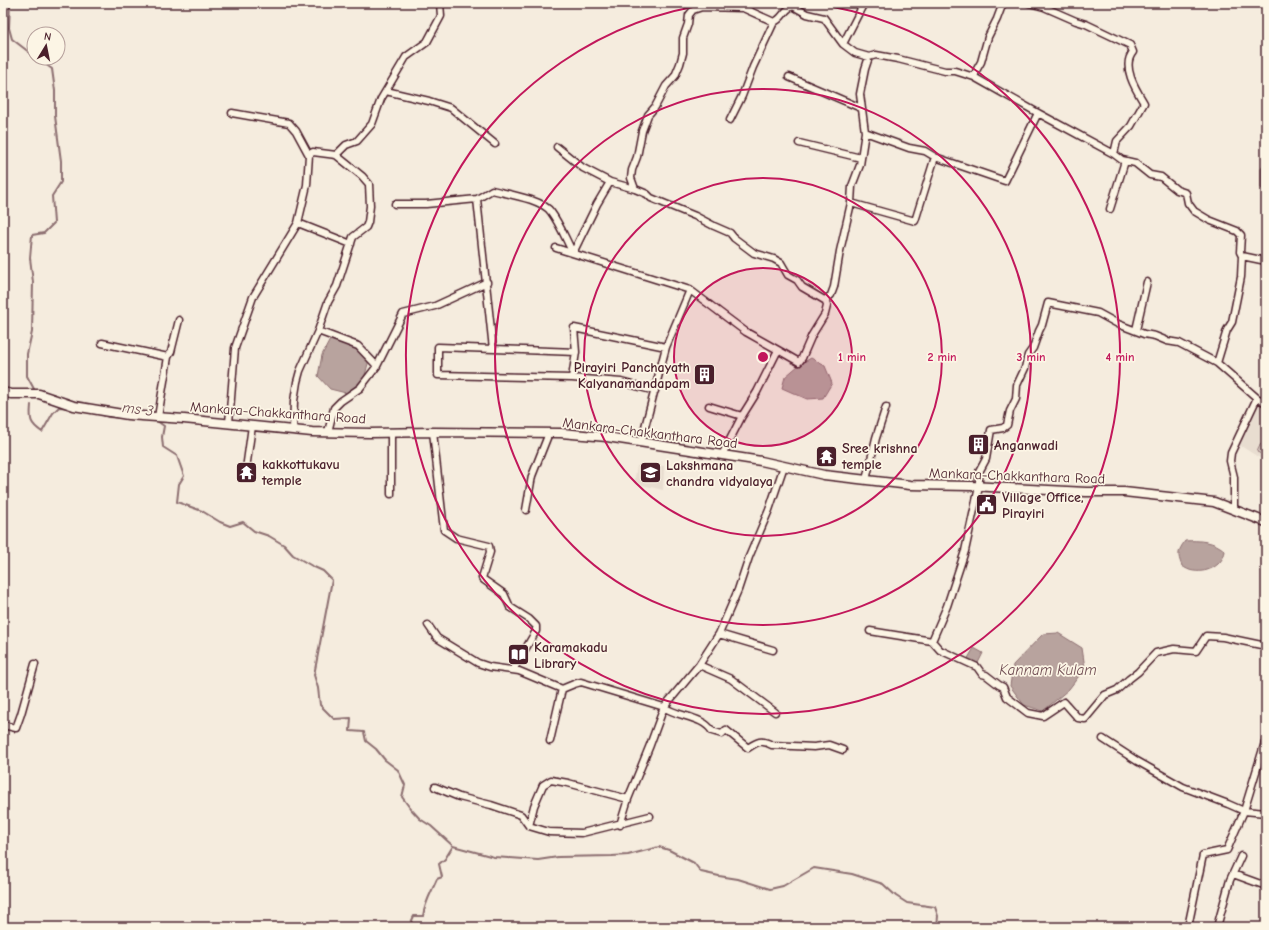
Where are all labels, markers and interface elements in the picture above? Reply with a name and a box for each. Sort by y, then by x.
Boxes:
north arrow [26,26,66,66]
text: N [43,30,52,44]
centre of rings [756,350,770,364]
text: 1 min [838,350,866,364]
text: 2 min [927,350,957,364]
text: 3 min [1016,350,1046,364]
text: 4 min [1106,350,1134,364]
place label: Pirayiri Panchayath Kalyanamandapam [574,359,690,392]
building icon: Pirayiri Panchayath Kalyanamandapam [692,362,718,388]
water label: ms 3 [121,398,155,420]
street label: Mankara-Chakkanthara Road [189,398,367,428]
street label: Mankara-Chakkanthara Road [561,414,739,452]
building icon: Anganwadi [965,432,991,458]
place label: Anganwadi [994,437,1058,454]
place label: Sree krishna temple [841,440,918,473]
temple icon: Sree krishna temple [813,443,839,469]
place label: kakkottukavu temple [261,456,340,489]
place label: Lakshmana chandra vidyalaya [666,457,773,490]
temple icon: kakkottukavu temple [234,459,260,485]
school or university icon: Lakshmana chandra vidyalaya [637,460,663,486]
street label: Mankara-Chakkanthara Road [929,464,1105,488]
place label: Village Office, Pirayiri [1002,489,1084,522]
public building icon: Village Office, Pirayiri [974,492,1000,518]
place label: Karamakadu Library [534,639,608,672]
library icon: Karamakadu Library [506,642,532,668]
water label: Kannam Kulam [999,661,1097,679]

